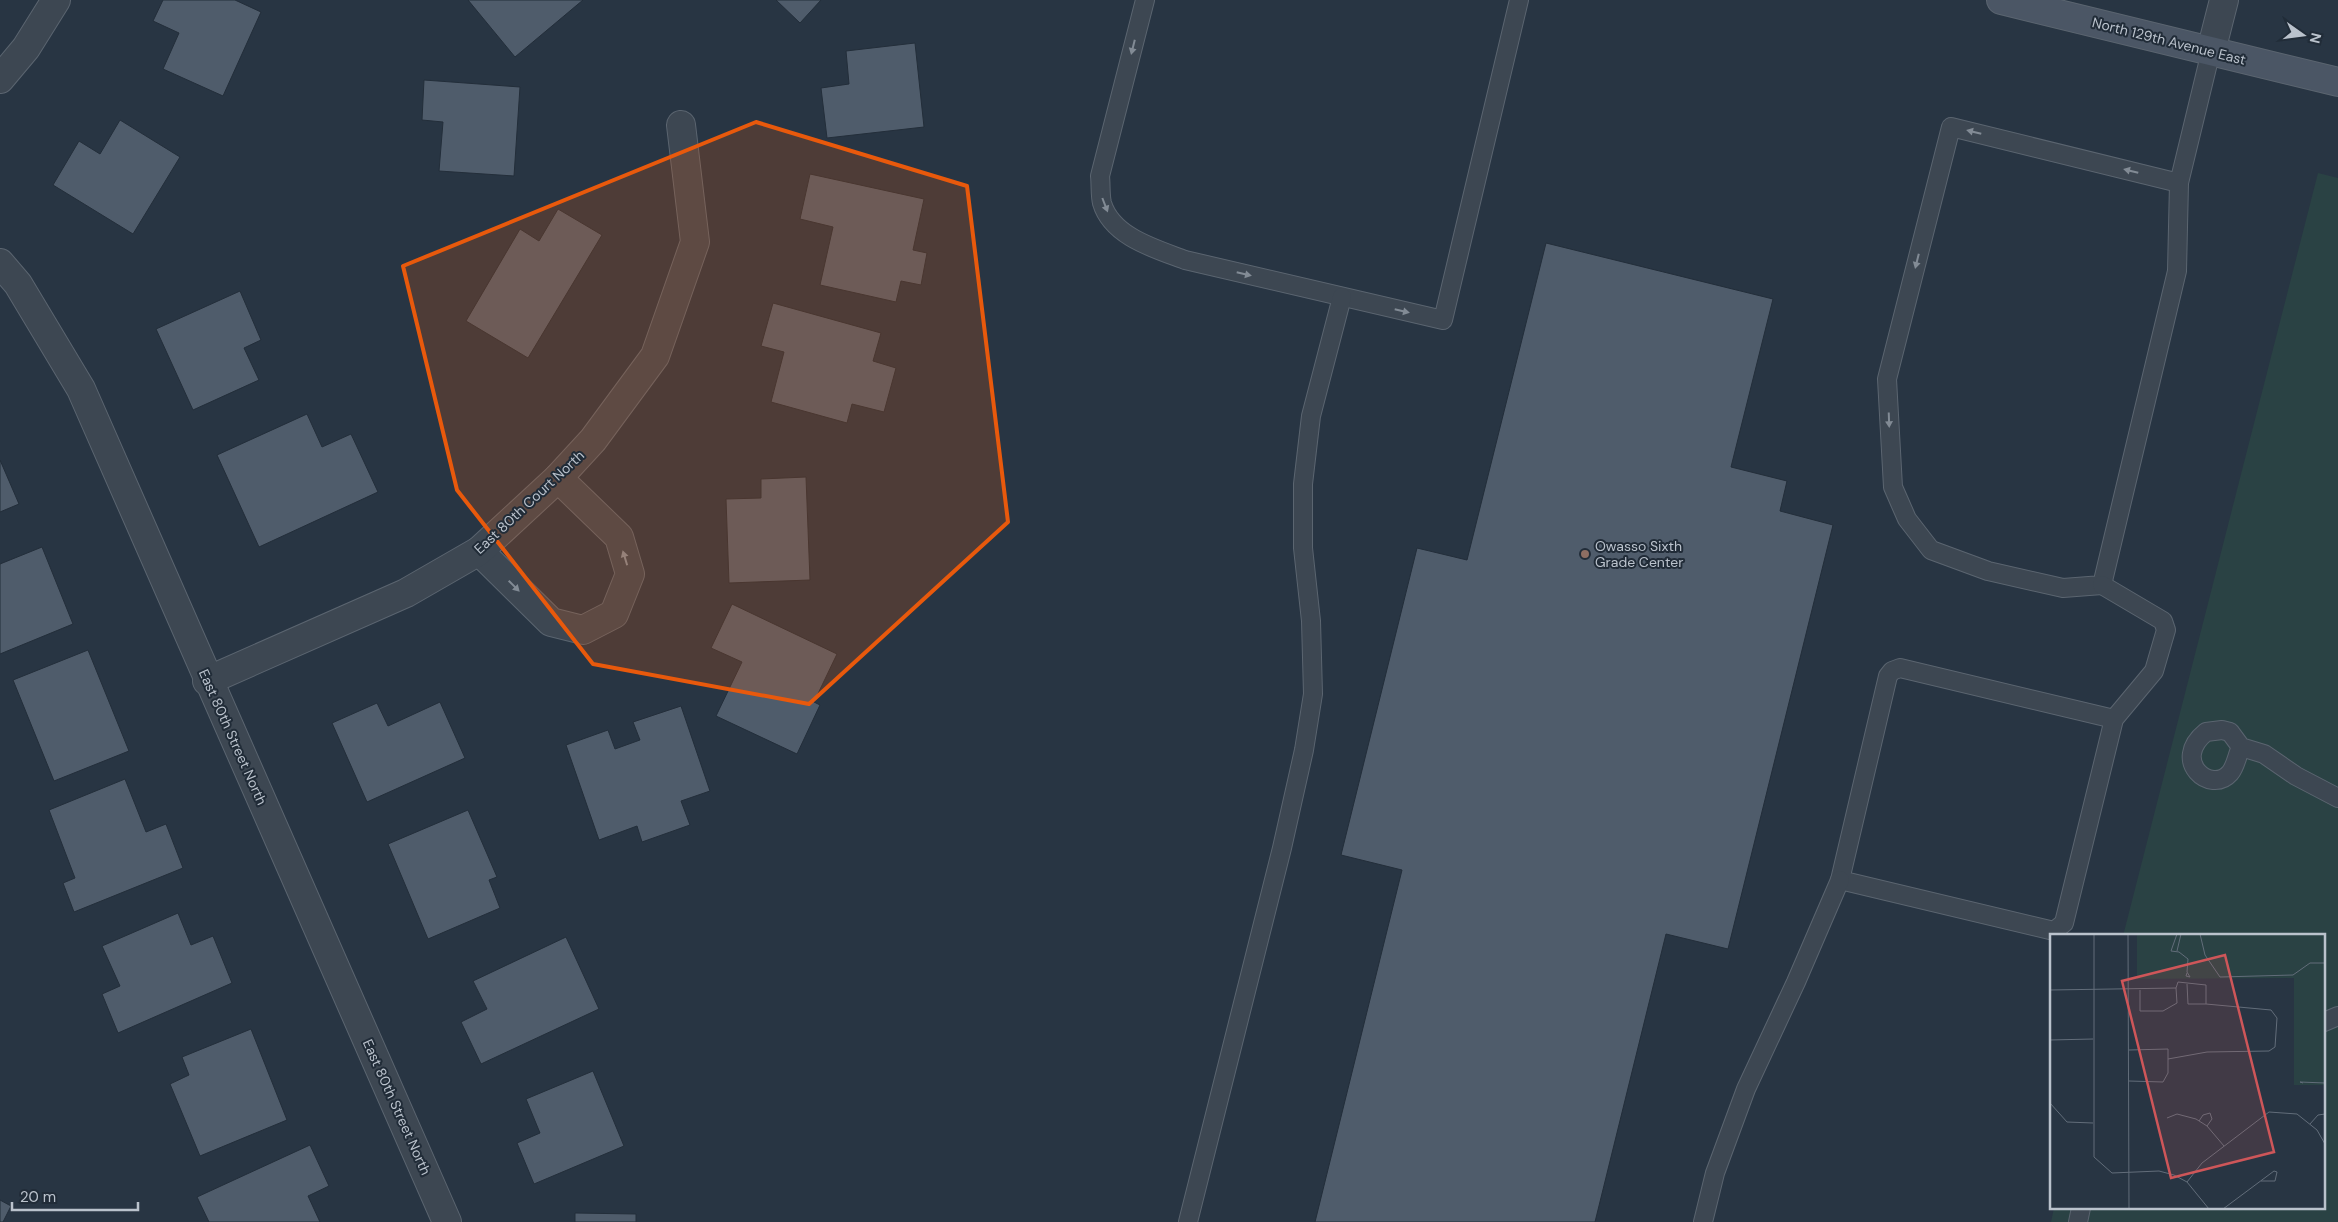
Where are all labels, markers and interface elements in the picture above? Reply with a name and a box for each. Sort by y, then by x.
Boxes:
north arrow [2278,10,2328,60]
street label: North 129th Avenue East [2090,13,2248,69]
text: N [2306,31,2326,45]
one-way arrow [1129,40,1137,55]
one-way arrow [1966,128,1981,136]
one-way arrow [2124,167,2139,175]
one-way arrow [1101,198,1109,212]
one-way arrow [1913,254,1921,269]
one-way arrow [1236,270,1252,278]
one-way arrow [1395,307,1410,315]
one-way arrow [1886,412,1894,428]
street label: East 80th Court North [470,446,588,558]
place label: Owasso Sixth Grade Center [1595,537,1683,571]
marker: Owasso Sixth Grade Center [1579,548,1591,560]
one-way arrow [621,550,629,565]
one-way arrow [508,580,520,592]
street label: East 80th Street North [195,666,271,808]
inset map [2050,934,2326,1210]
street label: East 80th Street North [359,1036,435,1178]
scale bar [12,1180,139,1212]
text: 20 m [20,1187,56,1207]

